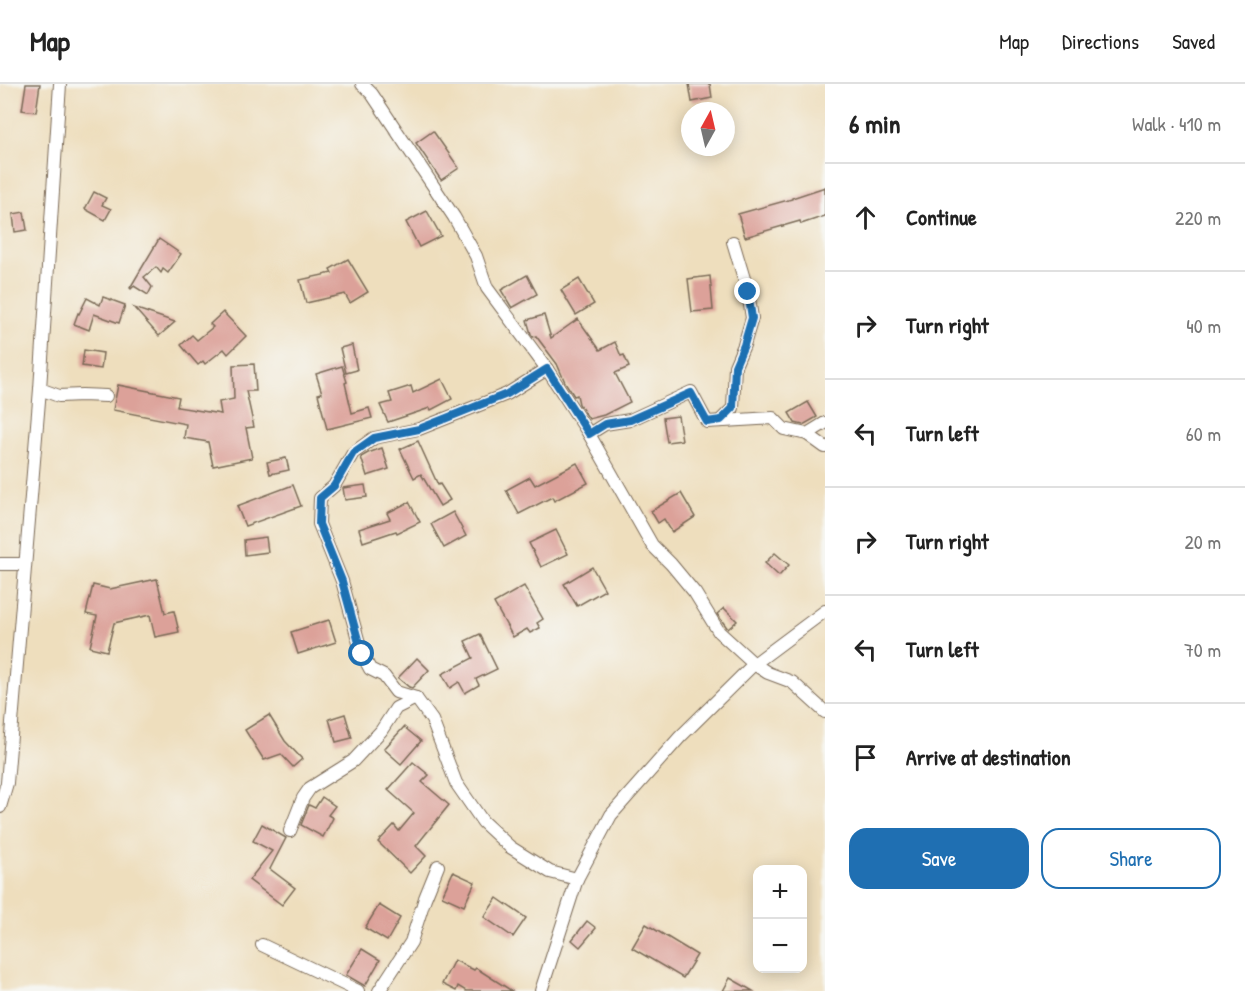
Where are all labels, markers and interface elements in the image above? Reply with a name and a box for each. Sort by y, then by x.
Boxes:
text: Map [30,22,70,60]
text: Map [999,27,1029,56]
text: Directions [1062,27,1139,56]
text: Saved [1172,27,1215,56]
north arrow [681,102,735,156]
text: 6 min [849,106,901,141]
text: Walk · 410 m [1132,110,1221,137]
icon: ahead [849,201,882,234]
text: Continue [906,202,977,232]
text: 220 m [1175,204,1221,231]
route end [734,278,760,304]
icon: right [849,309,882,342]
text: Turn right [906,310,989,340]
text: 40 m [1186,312,1221,339]
icon: left [849,417,882,450]
text: Turn left [906,418,979,448]
text: 60 m [1186,420,1221,447]
icon: right [849,525,882,558]
text: Turn right [906,526,989,556]
text: 20 m [1184,528,1221,555]
icon: left [849,633,882,666]
text: Turn left [906,634,979,664]
text: 70 m [1184,636,1221,663]
route start [348,640,374,666]
icon: arrive [849,741,882,774]
text: Arrive at destination [906,742,1071,772]
button: Save [849,828,1029,889]
button: Share [1041,828,1221,889]
map controls [753,865,807,973]
button: + [753,865,807,919]
button: − [753,919,807,973]

